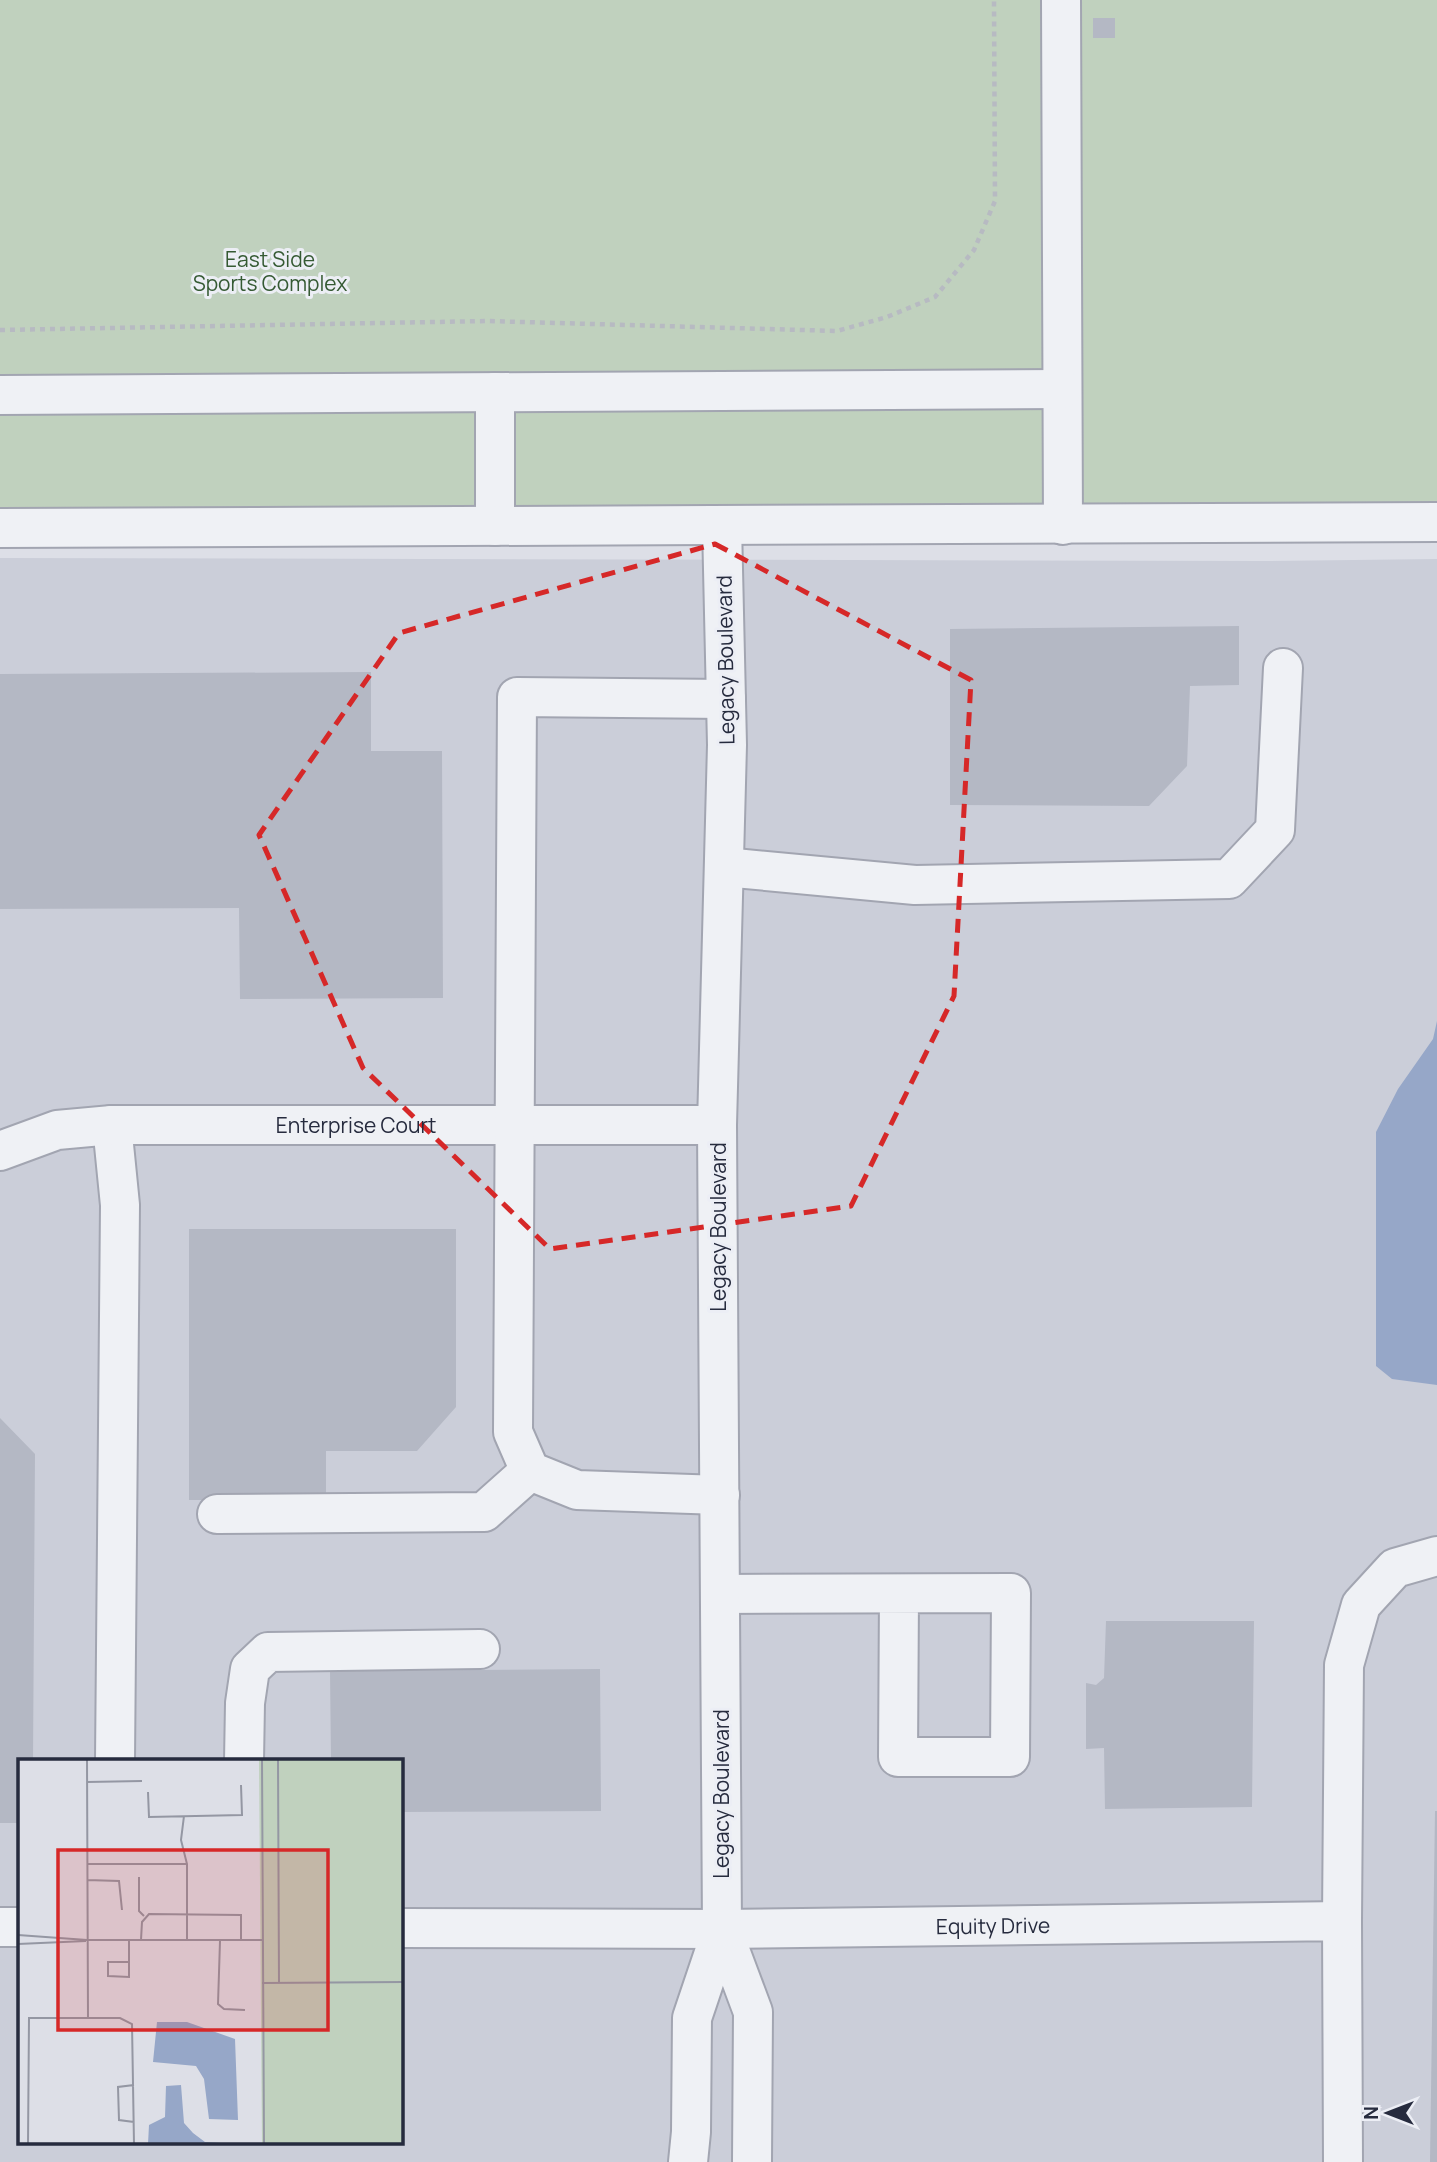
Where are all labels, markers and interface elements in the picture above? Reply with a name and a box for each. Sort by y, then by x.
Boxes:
park label: East Side Sports Complex [193,245,347,297]
street label: Legacy Boulevard [710,575,740,745]
street label: Enterprise Court [276,1111,436,1139]
street label: Legacy Boulevard [704,1142,732,1312]
street label: Legacy Boulevard [707,1709,735,1879]
inset map [18,1759,402,2144]
street label: Equity Drive [936,1911,1050,1940]
north arrow [1353,2078,1423,2148]
text: N [1358,2106,1384,2120]

